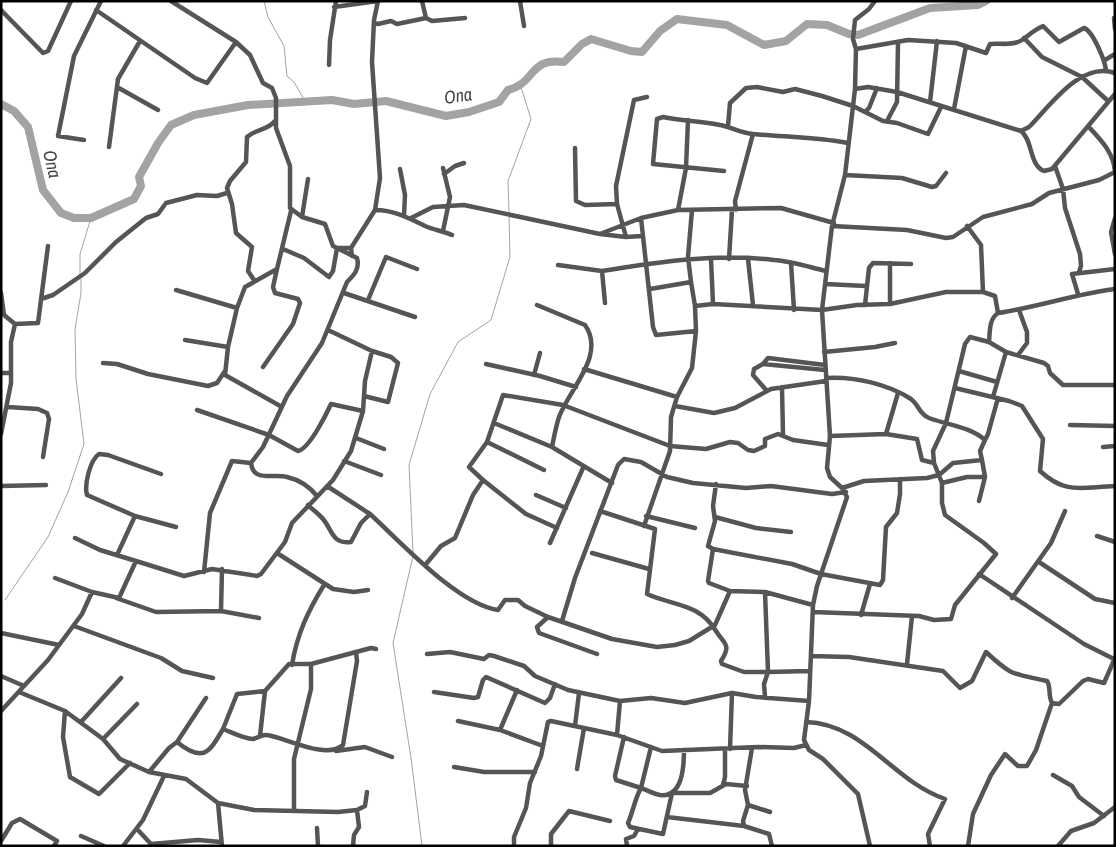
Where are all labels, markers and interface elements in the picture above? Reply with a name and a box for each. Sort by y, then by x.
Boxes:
water label: Ona [442,81,473,110]
water label: Ona [37,147,68,180]

